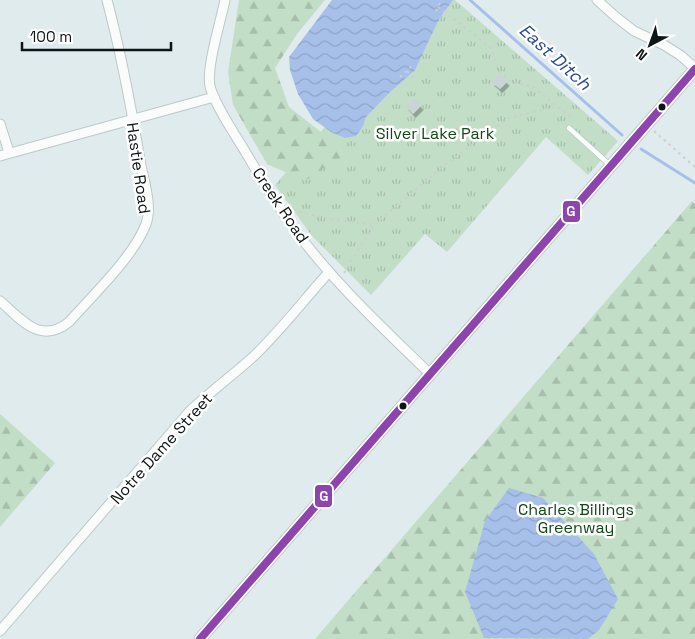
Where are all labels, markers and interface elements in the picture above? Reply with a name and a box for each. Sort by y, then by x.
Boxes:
water label: East Ditch [515,18,597,95]
scale bar [22,20,171,52]
north arrow [625,20,675,70]
text: 100 m [30,27,72,46]
text: N [632,45,651,65]
unlabelled marker [657,102,667,112]
street label: Hastie Road [122,121,155,215]
park label: Silver Lake Park [376,123,495,144]
street label: Creek Road [248,163,314,247]
line badge: G [562,200,581,223]
text: G [566,202,576,220]
street label: Notre Dame Street [106,388,217,508]
unlabelled marker [398,401,408,411]
line badge: G [314,484,333,508]
text: G [319,487,329,505]
park label: Charles Billings Greenway [518,499,634,538]

